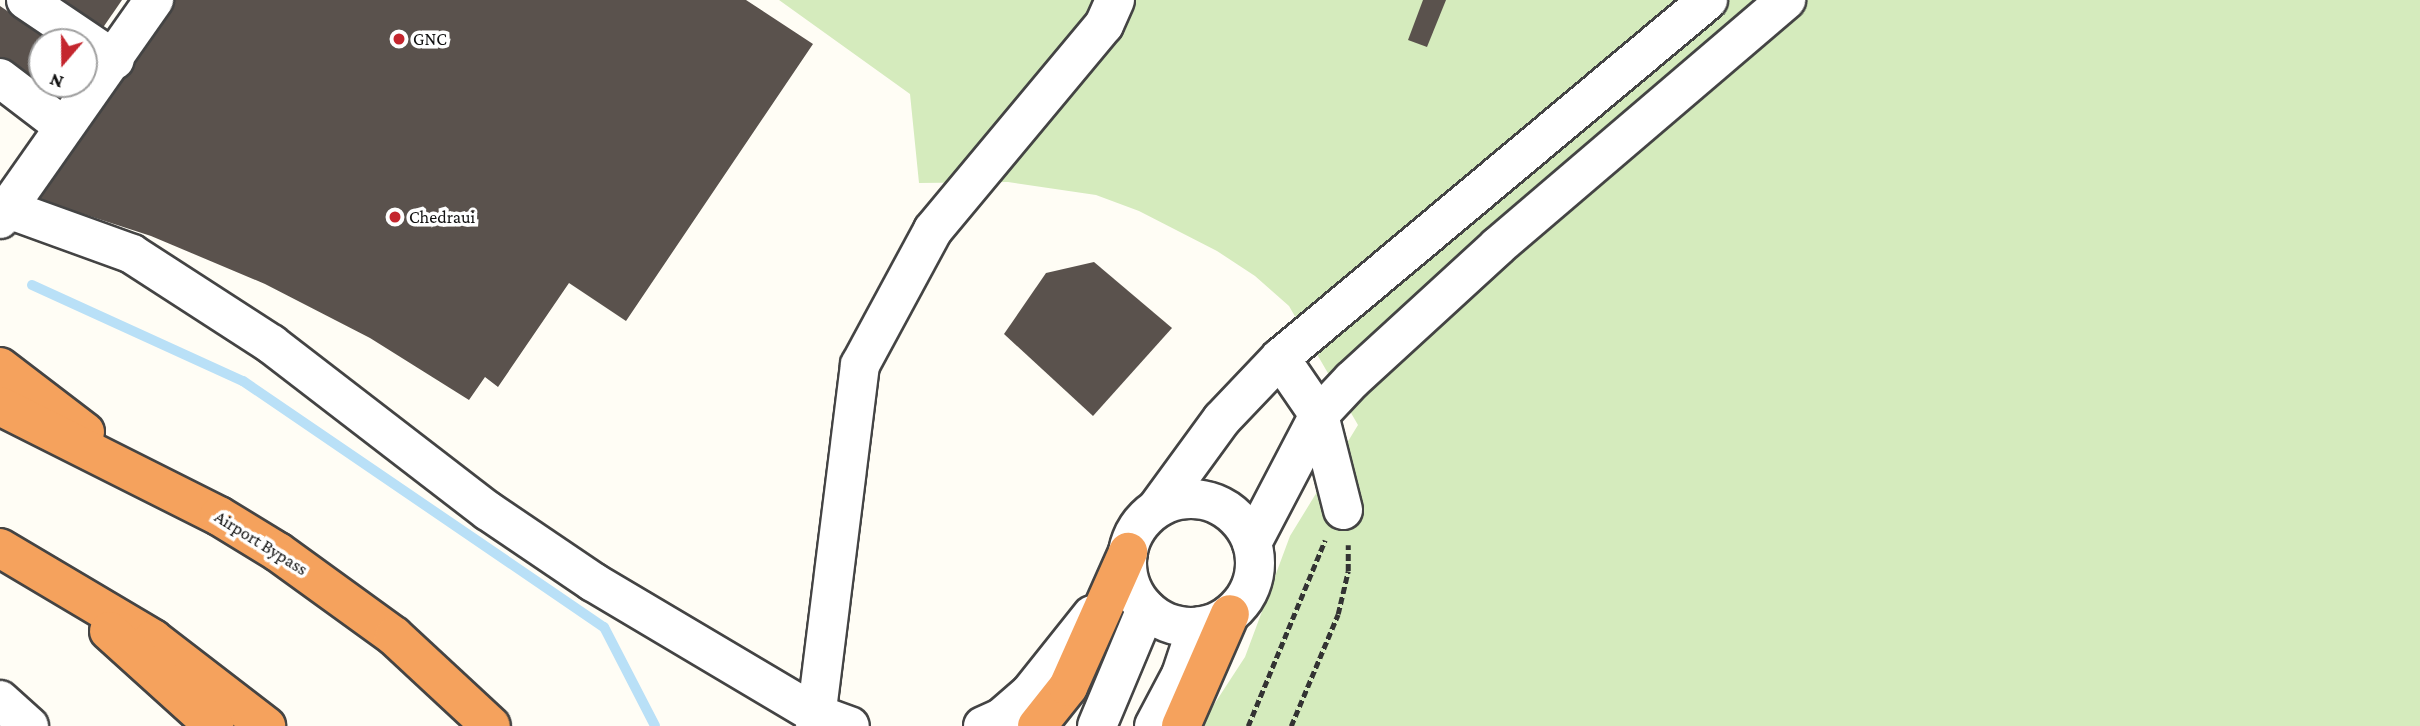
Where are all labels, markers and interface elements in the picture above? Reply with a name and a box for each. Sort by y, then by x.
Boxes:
north arrow [28,28,98,98]
place label: GNC [413,28,447,50]
marker: GNC [391,31,407,47]
text: N [47,69,66,93]
place label: Chedraui [409,206,475,228]
marker: Chedraui [387,209,403,225]
street label: Airport Bypass [211,506,311,580]

